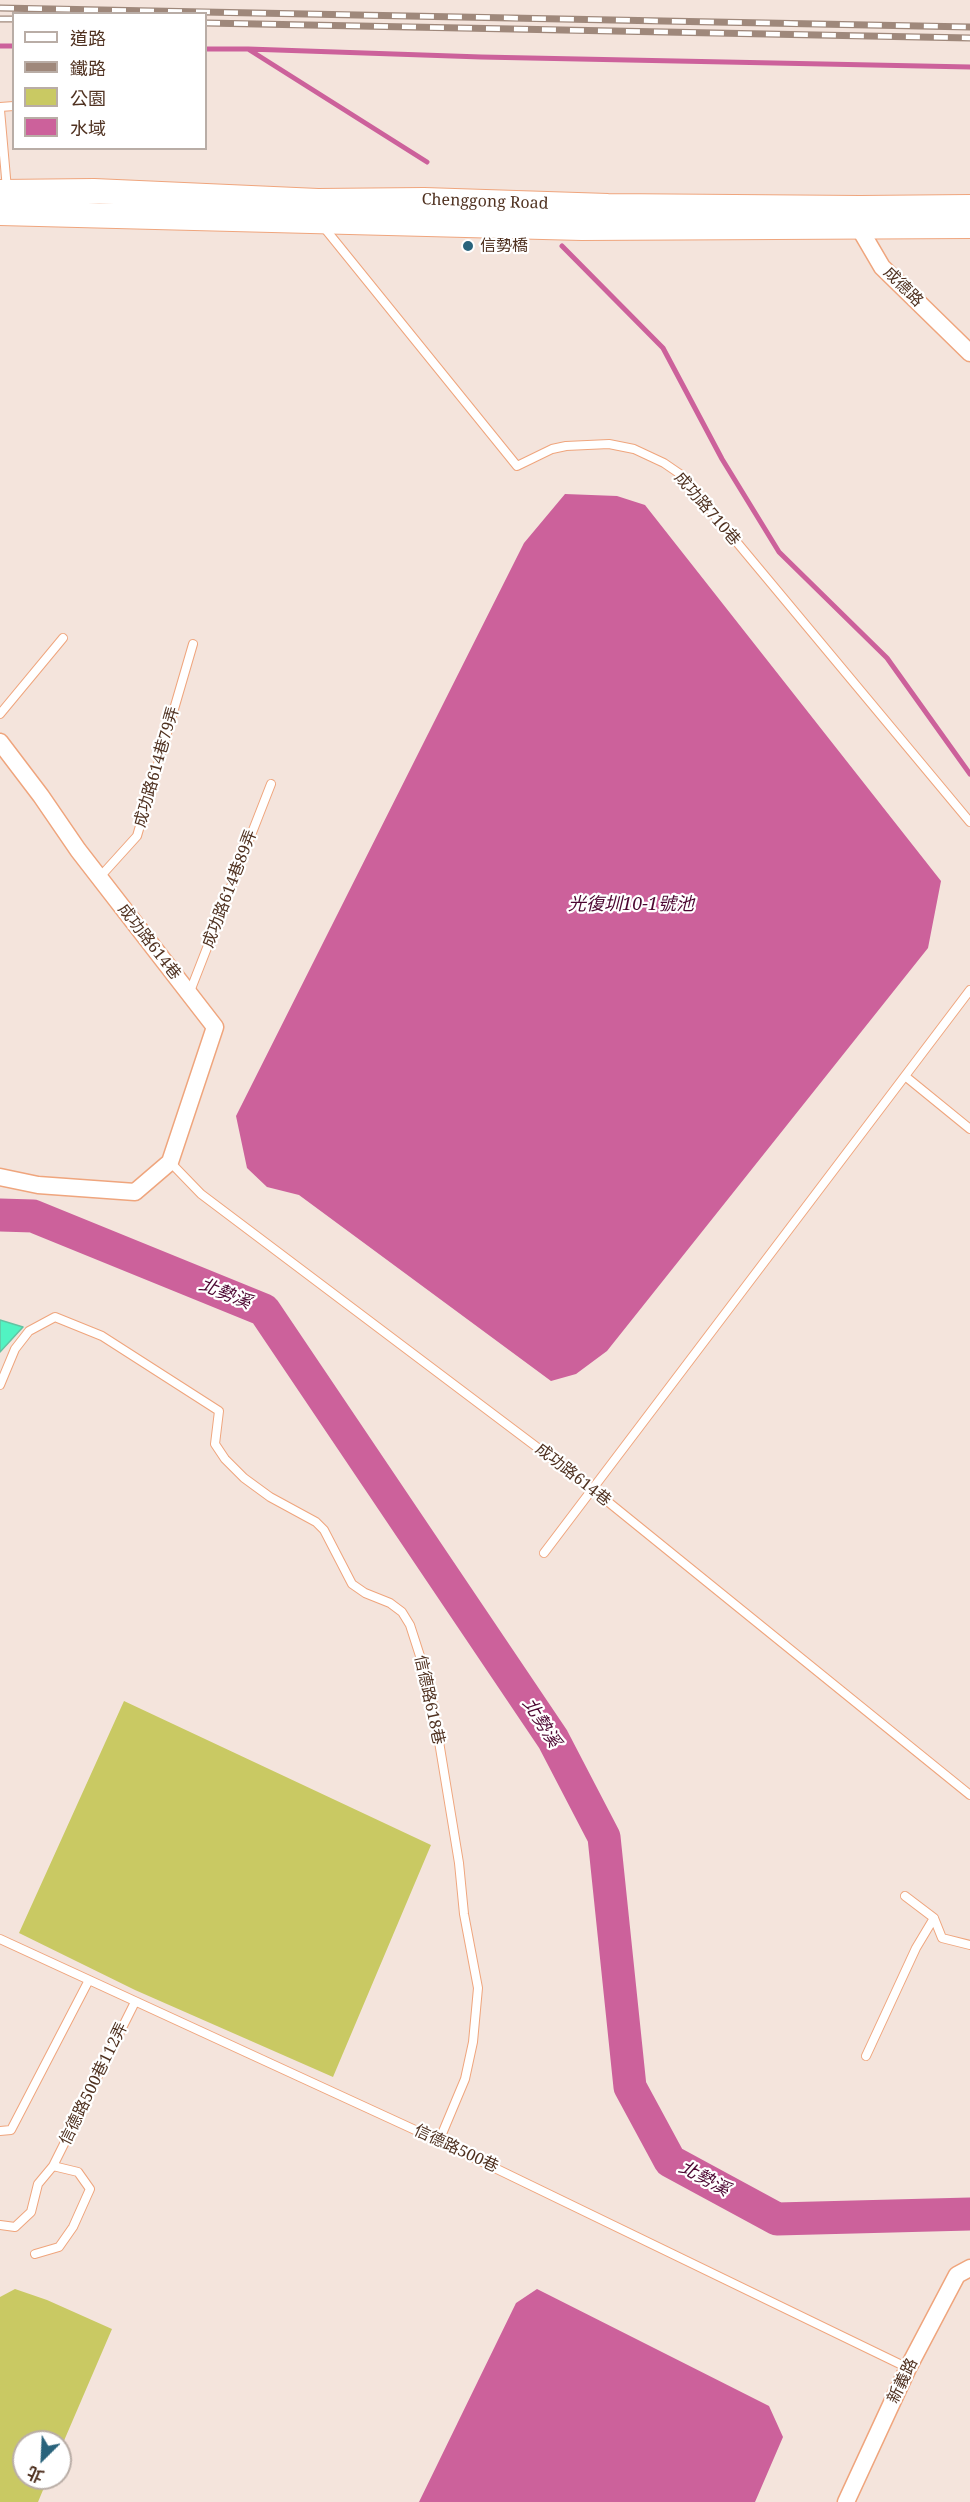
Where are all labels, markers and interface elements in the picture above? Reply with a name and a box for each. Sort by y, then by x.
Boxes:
legend [12,12,207,150]
text: 道路 [70,26,106,50]
text: 鐵路 [70,56,106,80]
text: 公園 [70,86,106,110]
text: 水域 [70,116,106,140]
street label: Chenggong Road [421,190,549,214]
place label: 信勢橋 [480,236,528,256]
marker: 信勢橋 [461,239,475,253]
street label: 成德路 [879,263,927,311]
street label: 成功路710巷 [670,468,744,550]
street label: 成功路614巷79弄 [131,704,183,830]
street label: 成功路614巷89弄 [199,827,261,951]
water label: 光復圳10-1號池 [568,894,694,916]
street label: 成功路614巷 [113,900,185,984]
water label: 北勢溪 [196,1274,254,1314]
street label: 成功路614巷 [531,1439,615,1511]
street label: 信德路618巷 [410,1654,448,1746]
water label: 北勢溪 [518,1694,564,1752]
street label: 信德路500巷112弄 [56,2020,132,2148]
street label: 信德路500巷 [411,2121,501,2177]
water label: 北勢溪 [675,2157,733,2201]
street label: 新義路 [884,2355,922,2407]
north arrow [12,2430,72,2490]
text: 北 [24,2461,47,2488]

